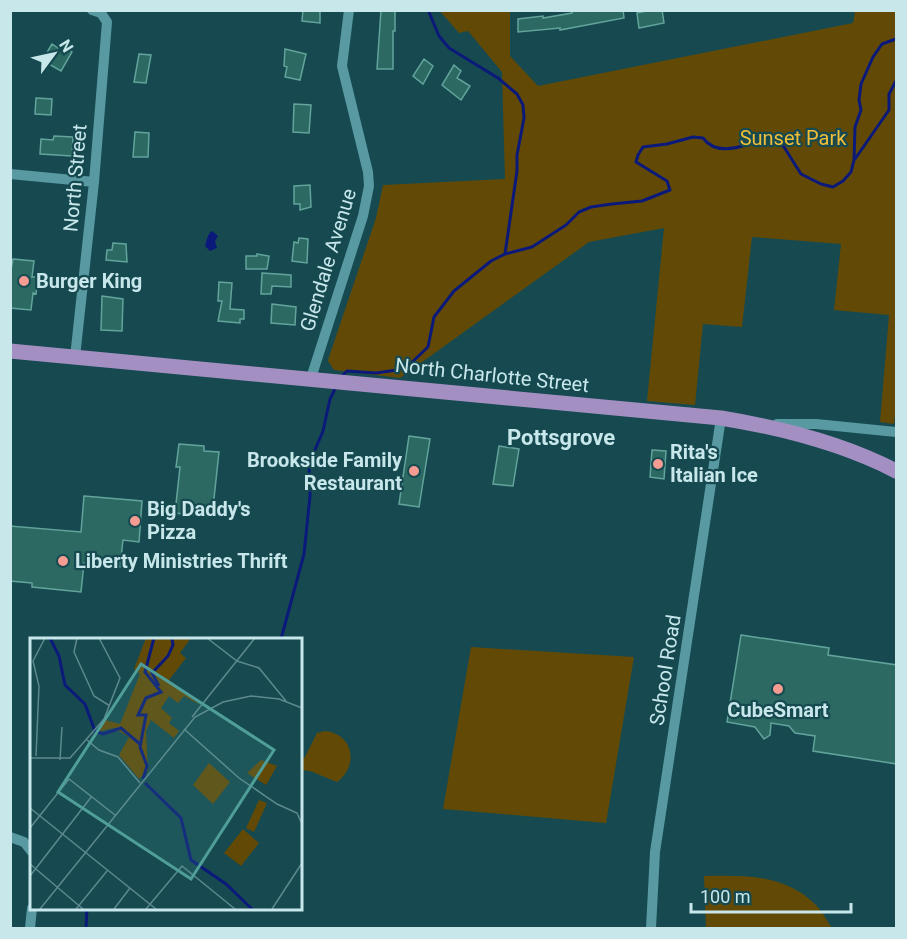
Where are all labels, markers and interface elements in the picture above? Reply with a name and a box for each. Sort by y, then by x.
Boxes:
north arrow [24,24,84,84]
text: N [55,36,77,56]
street label: North Street [58,123,92,233]
park label: Sunset Park [740,126,847,150]
street label: Glendale Avenue [295,186,361,334]
place label: Burger King [36,269,142,293]
marker: Burger King [17,274,31,288]
street label: North Charlotte Street [394,353,590,397]
district label: Pottsgrove [507,425,615,450]
place label: Rita's Italian Ice [670,440,758,487]
place label: Brookside Family Restaurant [247,448,403,495]
marker: Rita's Italian Ice [651,457,665,471]
marker: Brookside Family Restaurant [407,464,421,478]
place label: Big Daddy's Pizza [147,497,251,544]
marker: Big Daddy's Pizza [128,514,142,528]
place label: Liberty Ministries Thrift [75,549,288,573]
marker: Liberty Ministries Thrift [56,554,70,568]
street label: School Road [644,613,686,727]
inset map [30,638,302,909]
marker: CubeSmart [771,682,785,696]
place label: CubeSmart [727,698,829,722]
scale bar [691,876,852,914]
text: 100 m [700,886,751,907]

